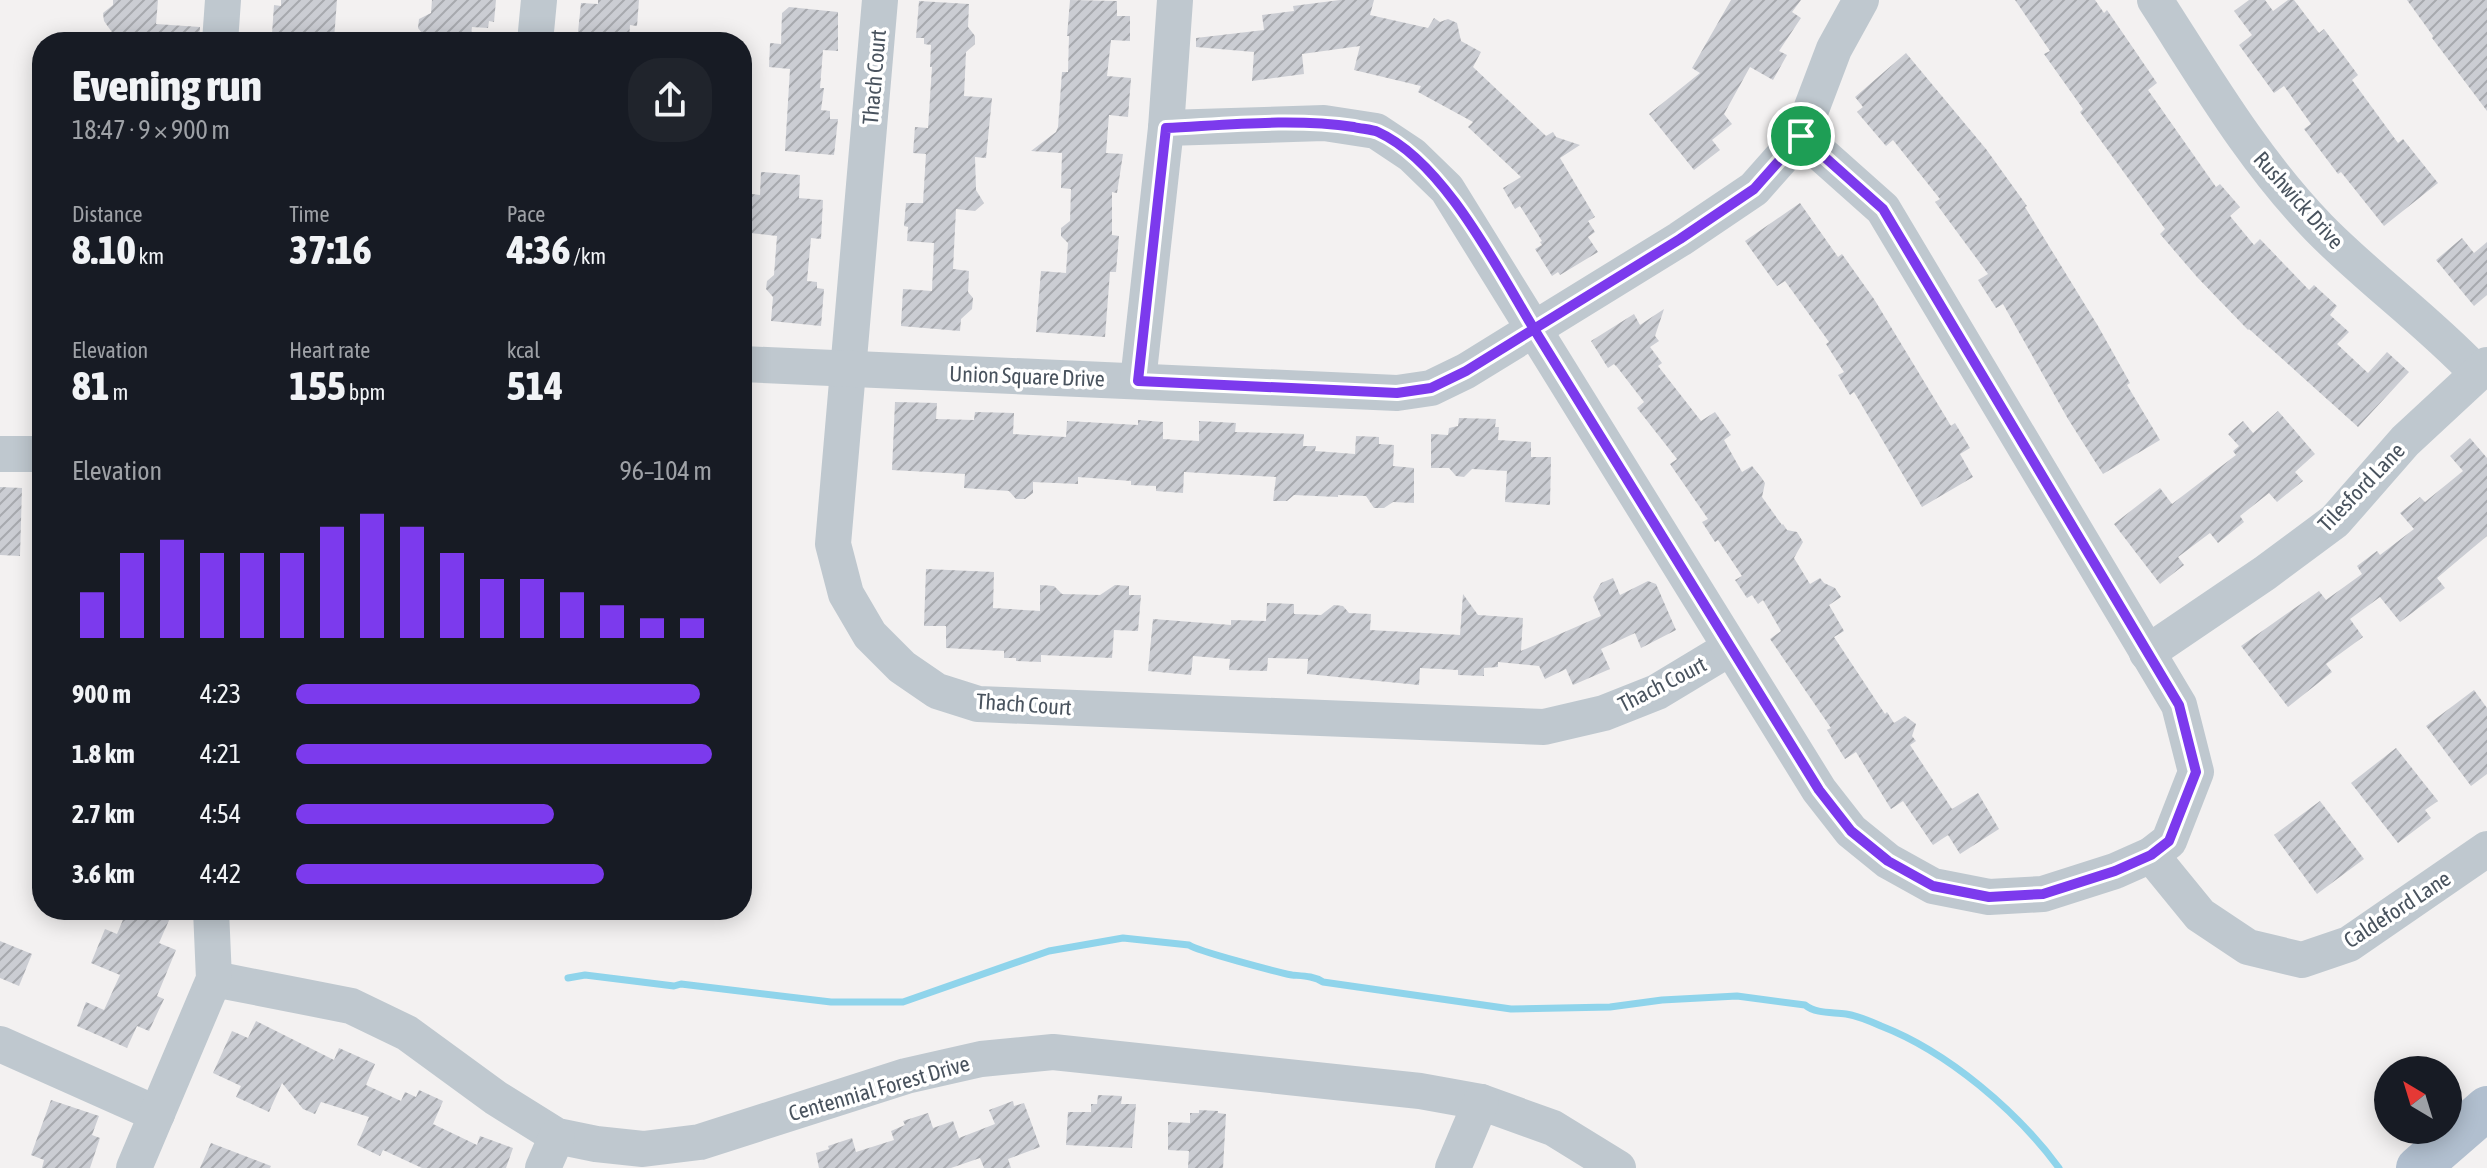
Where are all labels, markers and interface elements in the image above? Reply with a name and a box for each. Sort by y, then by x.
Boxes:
street label: Thach Court [857,28,891,126]
button: share [628,58,712,142]
text: Evening run [72,60,262,110]
pin [1767,102,1835,170]
icon: arrive [1779,114,1823,158]
text: 18:47 · 9 × 900 m [72,115,230,145]
street label: Rushwick Drive [2249,146,2349,254]
text: Distance [72,201,143,227]
text: Time [289,201,329,227]
text: Pace [507,201,545,227]
text: 8.10 [72,227,136,272]
text: 37:16 [289,227,372,272]
text: 4:36 [507,227,570,272]
text: km [136,243,164,269]
text: /km [570,243,606,269]
text: Elevation [72,337,148,363]
text: Heart rate [289,337,370,363]
text: kcal [507,337,540,363]
street label: Union Square Drive [949,360,1105,392]
text: 81 [72,363,110,408]
text: 155 [289,363,346,408]
text: 514 [507,363,563,408]
text: m [110,379,128,405]
text: bpm [346,379,385,405]
street label: Tilesford Lane [2312,437,2410,537]
text: Elevation [72,456,162,486]
text: 96–104 m [620,456,712,486]
street label: Thach Court [1614,651,1710,717]
text: 900 m [72,679,131,709]
text: 4:23 [200,679,241,709]
street label: Thach Court [975,688,1073,720]
text: 1.8 km [72,739,135,769]
text: 4:21 [200,739,241,769]
text: 2.7 km [72,799,135,829]
text: 4:54 [200,799,241,829]
text: 3.6 km [72,859,135,889]
text: 4:42 [200,859,241,889]
street label: Caldeford Lane [2339,865,2455,953]
street label: Centennial Forest Drive [785,1050,973,1126]
north arrow [2374,1056,2462,1144]
map controls [2374,1056,2462,1144]

